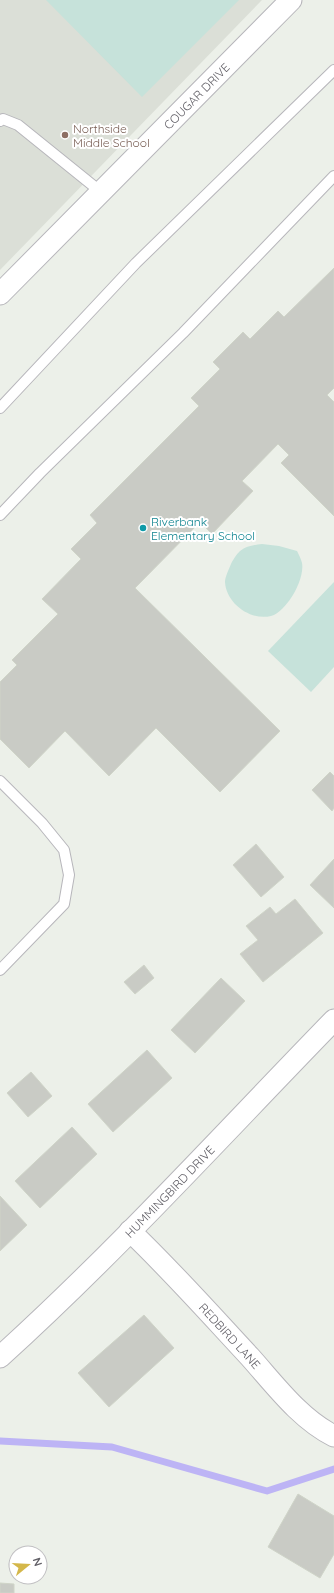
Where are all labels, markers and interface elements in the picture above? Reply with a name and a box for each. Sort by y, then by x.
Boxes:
street label: COUGAR DRIVE [160,59,233,132]
place label: Northside Middle School [73,121,150,150]
marker: Northside Middle School [60,130,70,140]
place label: Riverbank Elementary School [151,514,255,543]
marker: Riverbank Elementary School [138,523,148,533]
street label: HUMMINGBIRD DRIVE [121,1142,217,1240]
street label: REDBIRD LANE [196,1300,264,1372]
north arrow [8,1545,48,1585]
text: N [30,1556,45,1568]

